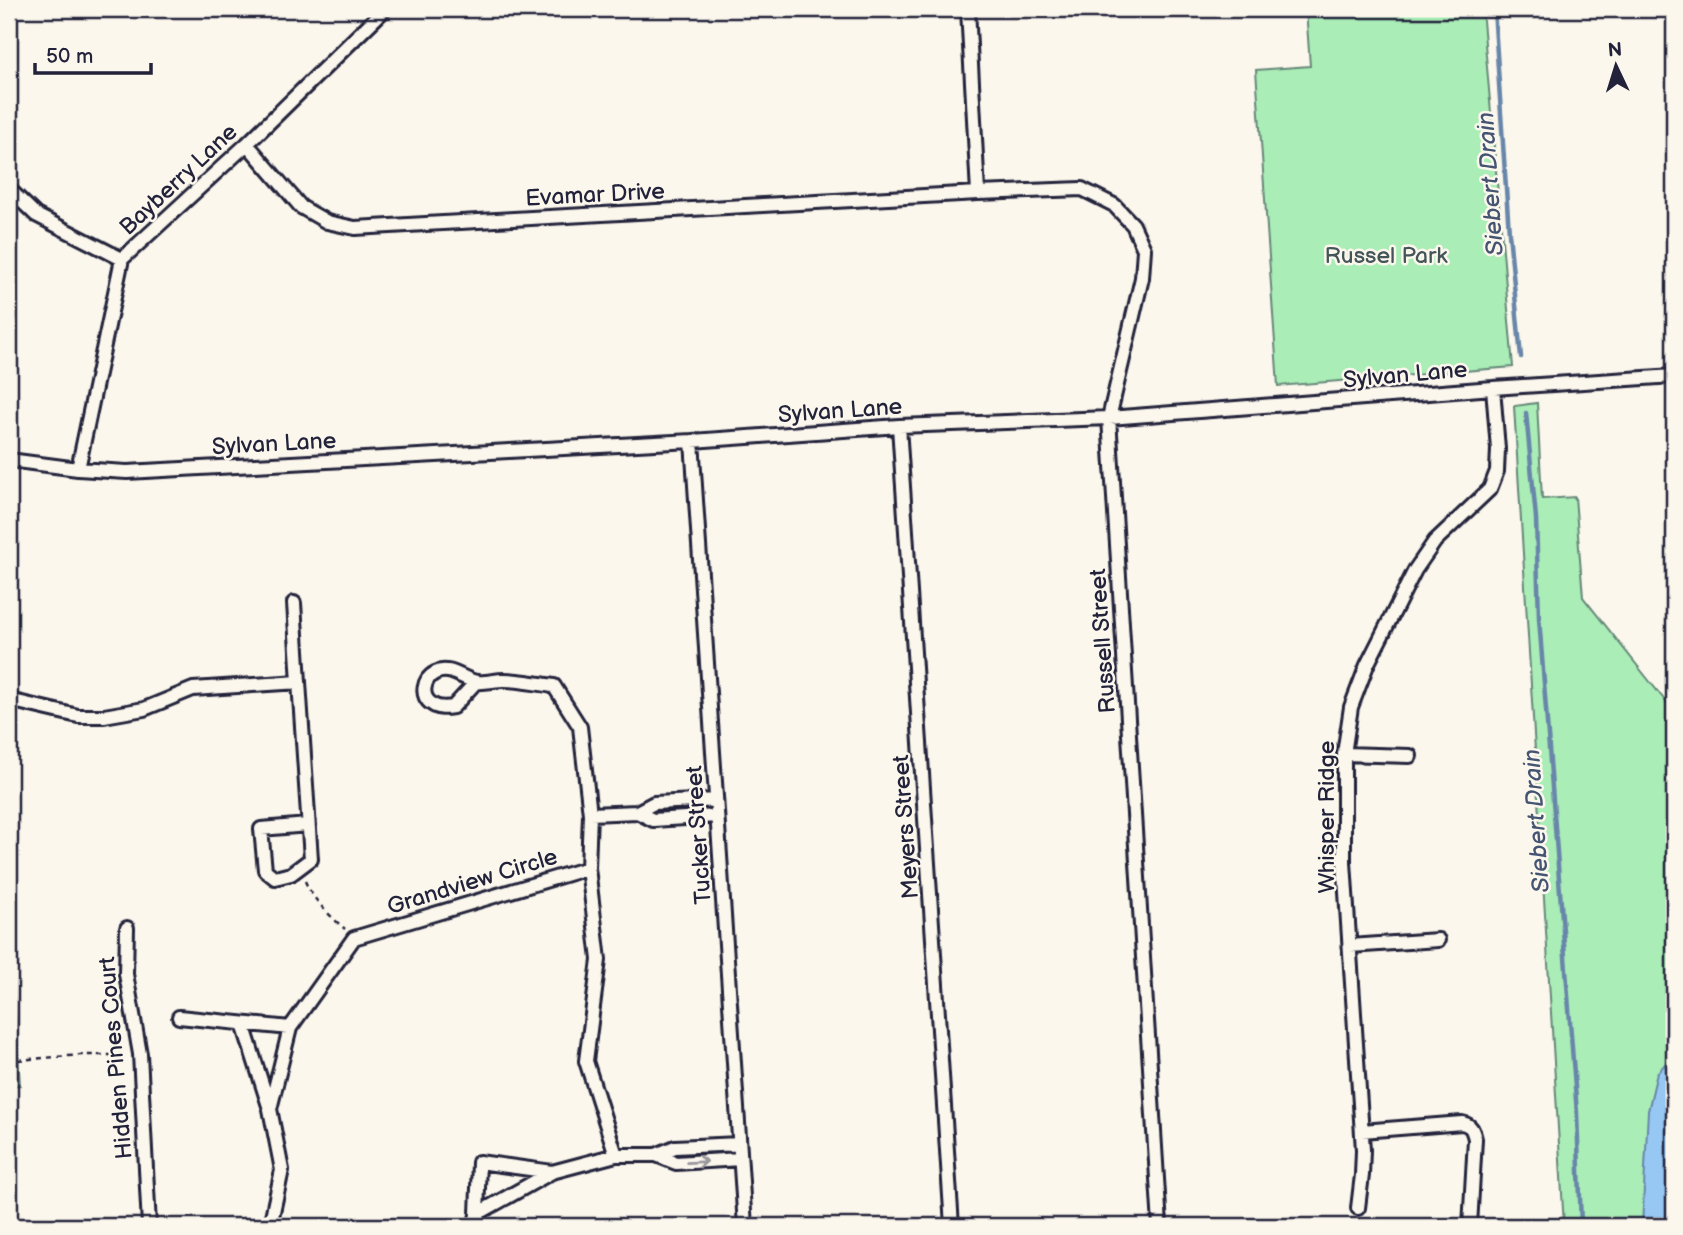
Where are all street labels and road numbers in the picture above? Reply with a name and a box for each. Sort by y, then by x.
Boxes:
street label: Bayberry Lane [114,118,243,241]
street label: Evamar Drive [525,177,665,213]
street label: Sylvan Lane [1342,356,1468,394]
street label: Sylvan Lane [777,393,903,429]
street label: Sylvan Lane [211,427,337,461]
street label: Russell Street [1084,568,1122,714]
street label: Whisper Ridge [1313,741,1341,893]
street label: Meyers Street [887,754,925,900]
street label: Tucker Street [680,765,718,905]
street label: Grandview Circle [384,843,561,921]
street label: Hidden Pines Court [93,956,139,1160]

